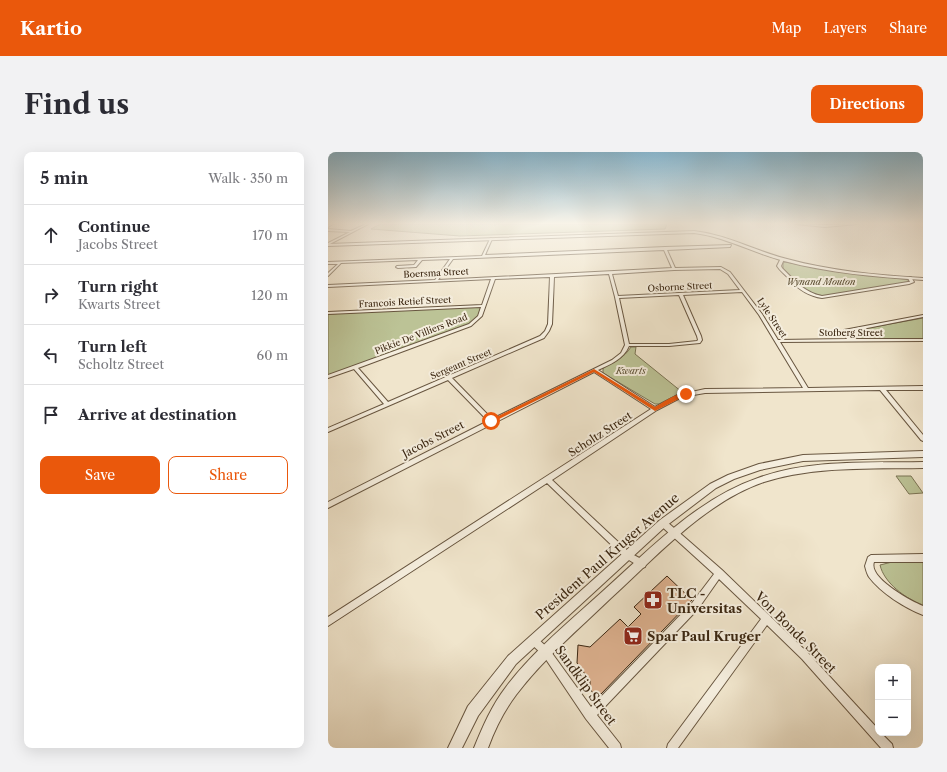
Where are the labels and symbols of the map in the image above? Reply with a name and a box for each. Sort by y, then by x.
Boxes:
street label: Boersma Street [403,265,470,280]
park label: Wynand Mouton [787,276,856,287]
street label: Osborne Street [647,279,713,294]
street label: Francois Retief Street [358,294,452,309]
street label: Lyle Street [755,296,790,341]
street label: Pikkie De Villiers Road [373,311,469,356]
street label: Stofberg Street [819,327,884,338]
street label: Sergeant Street [429,345,494,381]
park label: Kwarts [615,365,646,376]
route end [677,385,695,403]
street label: Scholtz Street [566,408,634,460]
route start [482,412,500,430]
street label: Jacobs Street [398,417,466,461]
street label: President Paul Kruger Avenue [532,489,682,623]
place label: TLC - Universitas [667,585,742,616]
street label: Von Bonde Street [751,587,840,676]
pharmacy icon: TLC - Universitas [642,589,664,611]
supermarket icon: Spar Paul Kruger [622,625,644,647]
place label: Spar Paul Kruger [647,628,761,644]
street label: Sandklip Street [552,642,620,728]

